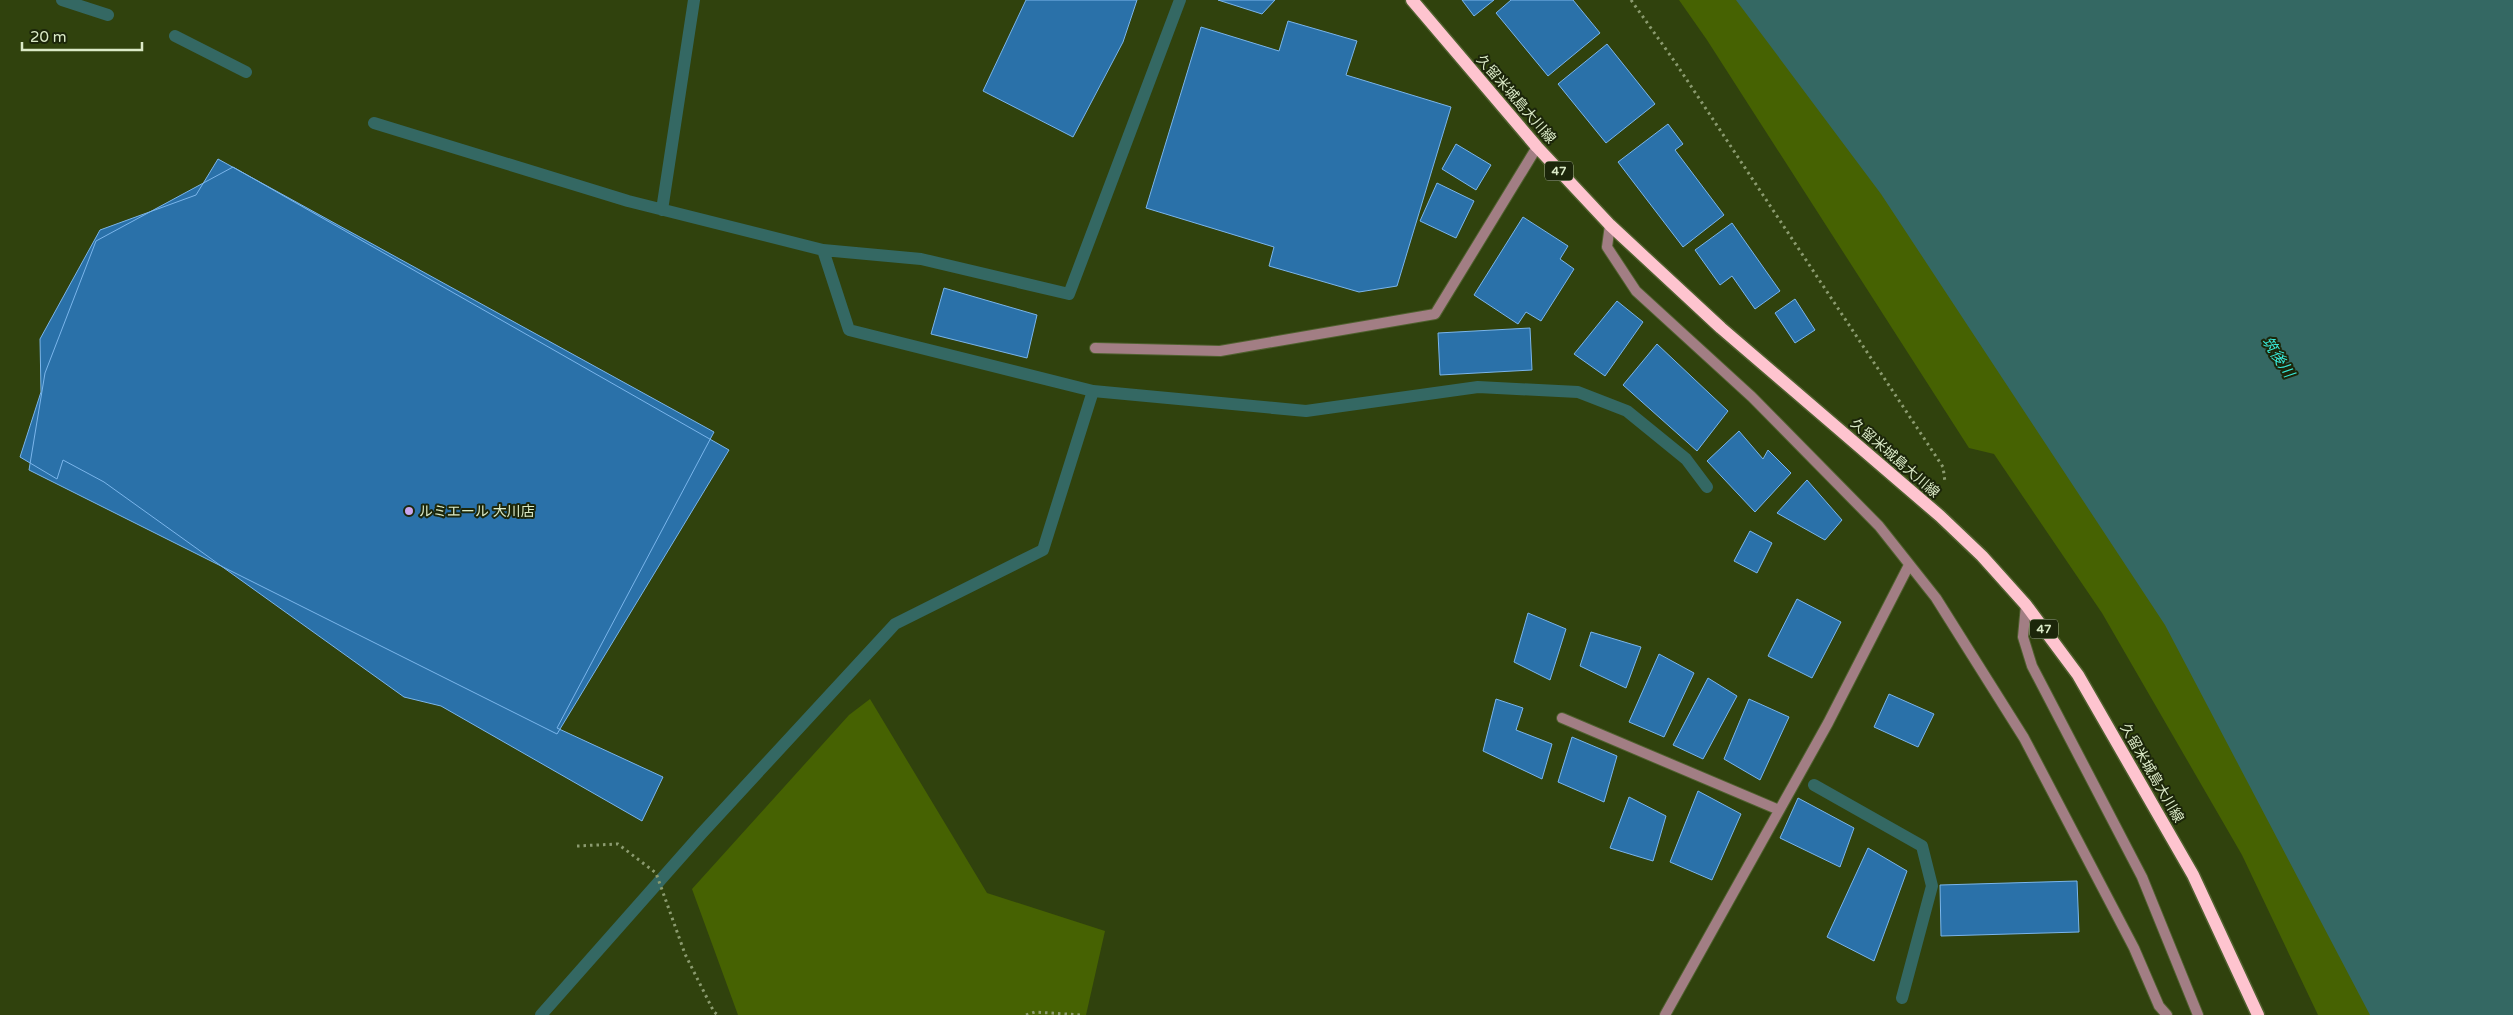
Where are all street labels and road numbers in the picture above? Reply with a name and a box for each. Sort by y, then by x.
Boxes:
street label: 久留米城島大川線 [1473,51,1559,147]
road number: 47 [1545,162,1573,180]
street label: 久留米城島大川線 [1847,415,1943,501]
road number: 47 [2030,620,2058,638]
street label: 久留米城島大川線 [2117,720,2187,826]

